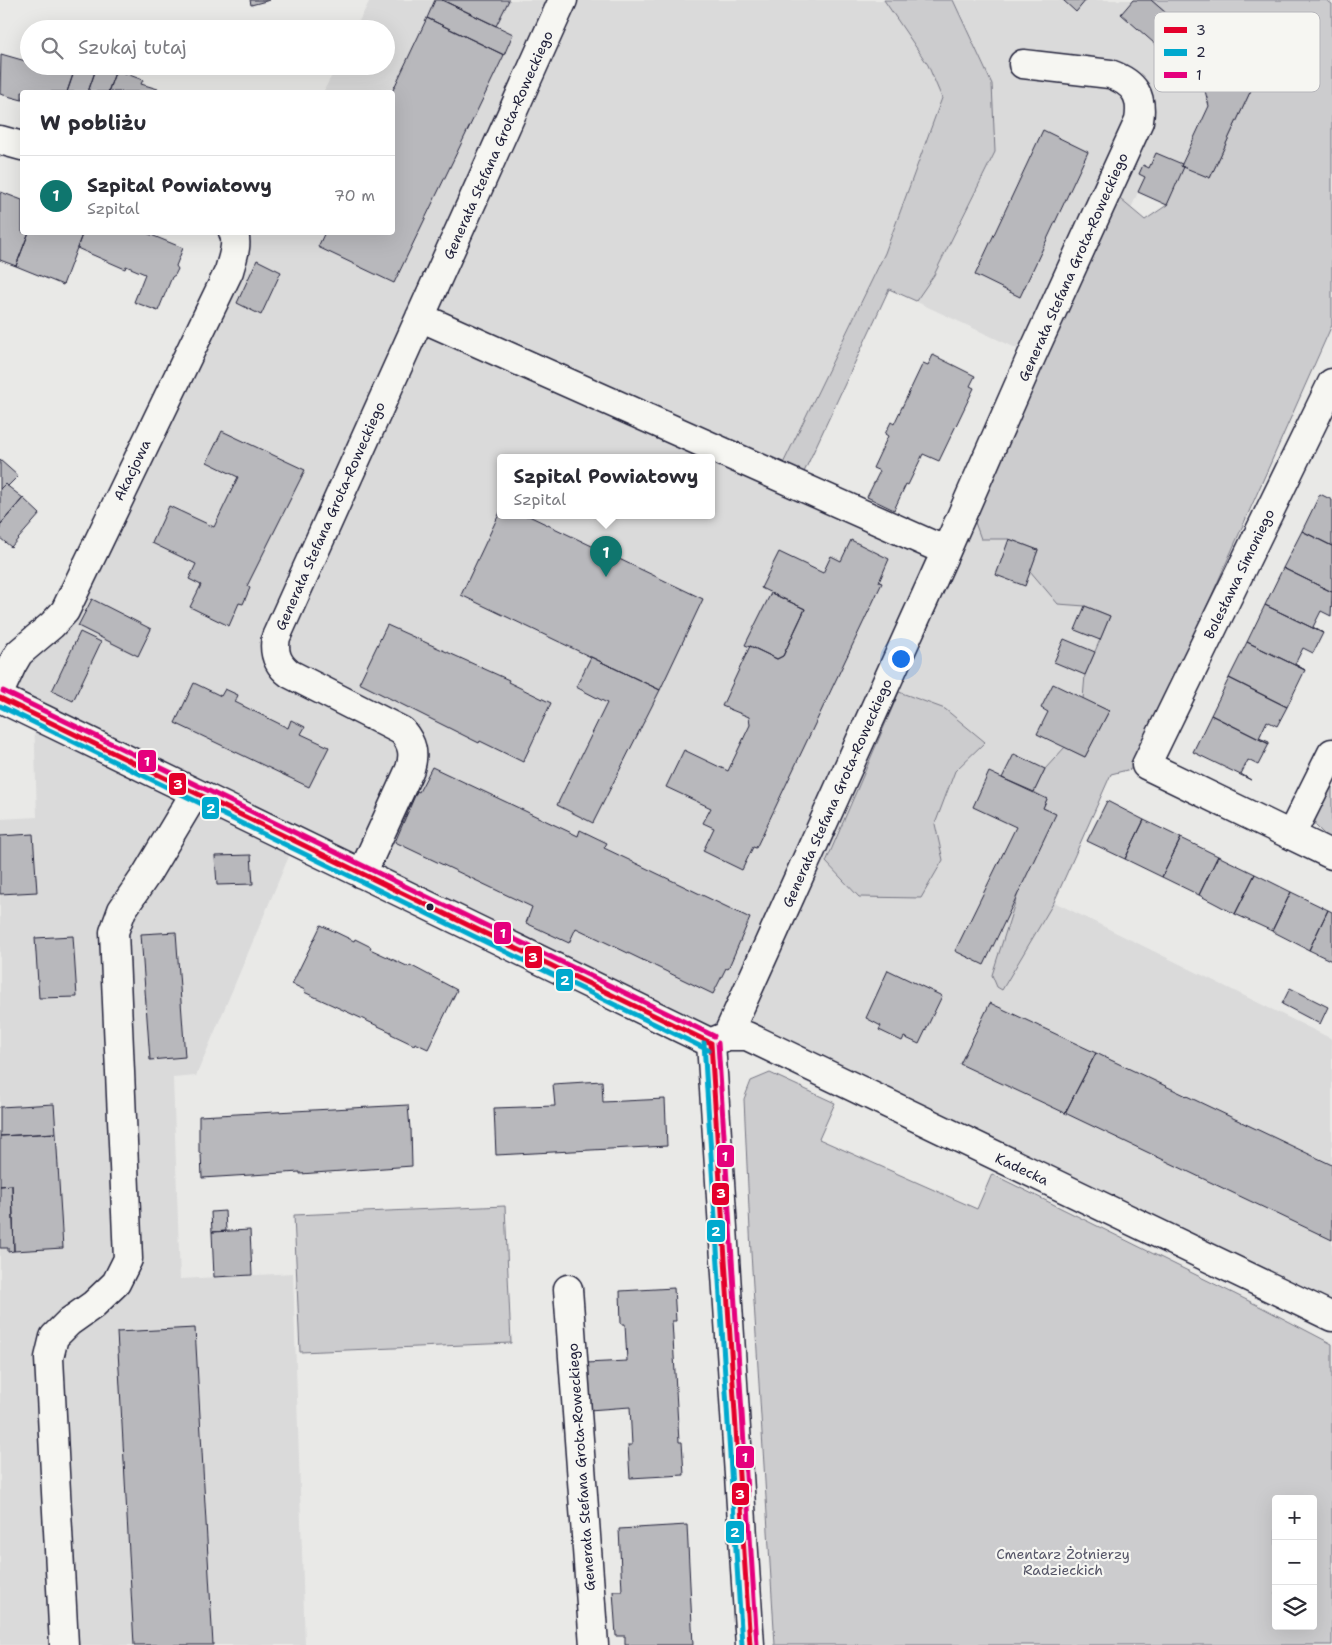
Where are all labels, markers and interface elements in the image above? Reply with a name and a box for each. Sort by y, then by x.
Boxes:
legend [1154,12,1320,92]
search box [20,20,395,75]
text: 3 [1196,21,1206,39]
street label: Generała Stefana Grota-Roweckiego [439,28,557,262]
icon: search [38,34,66,62]
text: Szukaj tutaj [78,35,187,60]
text: 2 [1196,43,1206,61]
text: 1 [1196,66,1202,84]
text: W pobliżu [40,109,147,137]
street label: Generała Stefana Grota-Roweckiego [1014,150,1132,384]
text: Szpital Powiatowy [87,173,272,198]
text: 1 [52,185,60,206]
text: 70 m [334,185,375,206]
text: Szpital [87,198,139,219]
street label: Generała Stefana Grota-Roweckiego [271,399,389,633]
street label: Akacjowa [109,436,155,504]
popup [497,454,715,519]
text: Szpital Powiatowy [514,464,698,489]
text: Szpital [514,489,566,510]
street label: Bolesława Simoniego [1200,506,1278,642]
pin: 1 [590,536,622,577]
your location [888,646,914,672]
street label: Generała Stefana Grota-Roweckiego [778,676,896,910]
line badge: 1 [137,749,157,773]
text: 1 [144,752,150,770]
line badge: 3 [168,772,187,796]
text: 3 [173,775,183,793]
line badge: 2 [201,796,220,820]
text: 2 [206,799,216,817]
unlabelled marker [425,902,435,912]
line badge: 1 [493,921,512,945]
text: 1 [500,924,506,942]
line badge: 3 [524,945,543,969]
text: 3 [528,948,538,966]
line badge: 2 [555,968,574,992]
text: 2 [560,971,570,989]
line badge: 1 [716,1144,735,1168]
text: 1 [722,1147,728,1165]
street label: Kadecka [992,1149,1052,1189]
line badge: 3 [711,1182,730,1206]
text: 3 [716,1184,726,1202]
line badge: 2 [706,1219,726,1243]
text: 2 [711,1222,721,1240]
street label: Generała Stefana Grota-Roweckiego [563,1342,599,1592]
line badge: 1 [735,1445,755,1469]
text: 1 [742,1448,748,1466]
line badge: 3 [731,1482,750,1506]
text: 3 [735,1485,745,1503]
map controls [1272,1495,1317,1630]
button: + [1272,1495,1317,1540]
line badge: 2 [725,1520,745,1544]
text: 2 [730,1523,740,1541]
button: − [1272,1540,1317,1585]
park label: Cmentarz Żołnierzy Radzieckich [996,1545,1130,1579]
button: layers [1272,1585,1317,1630]

